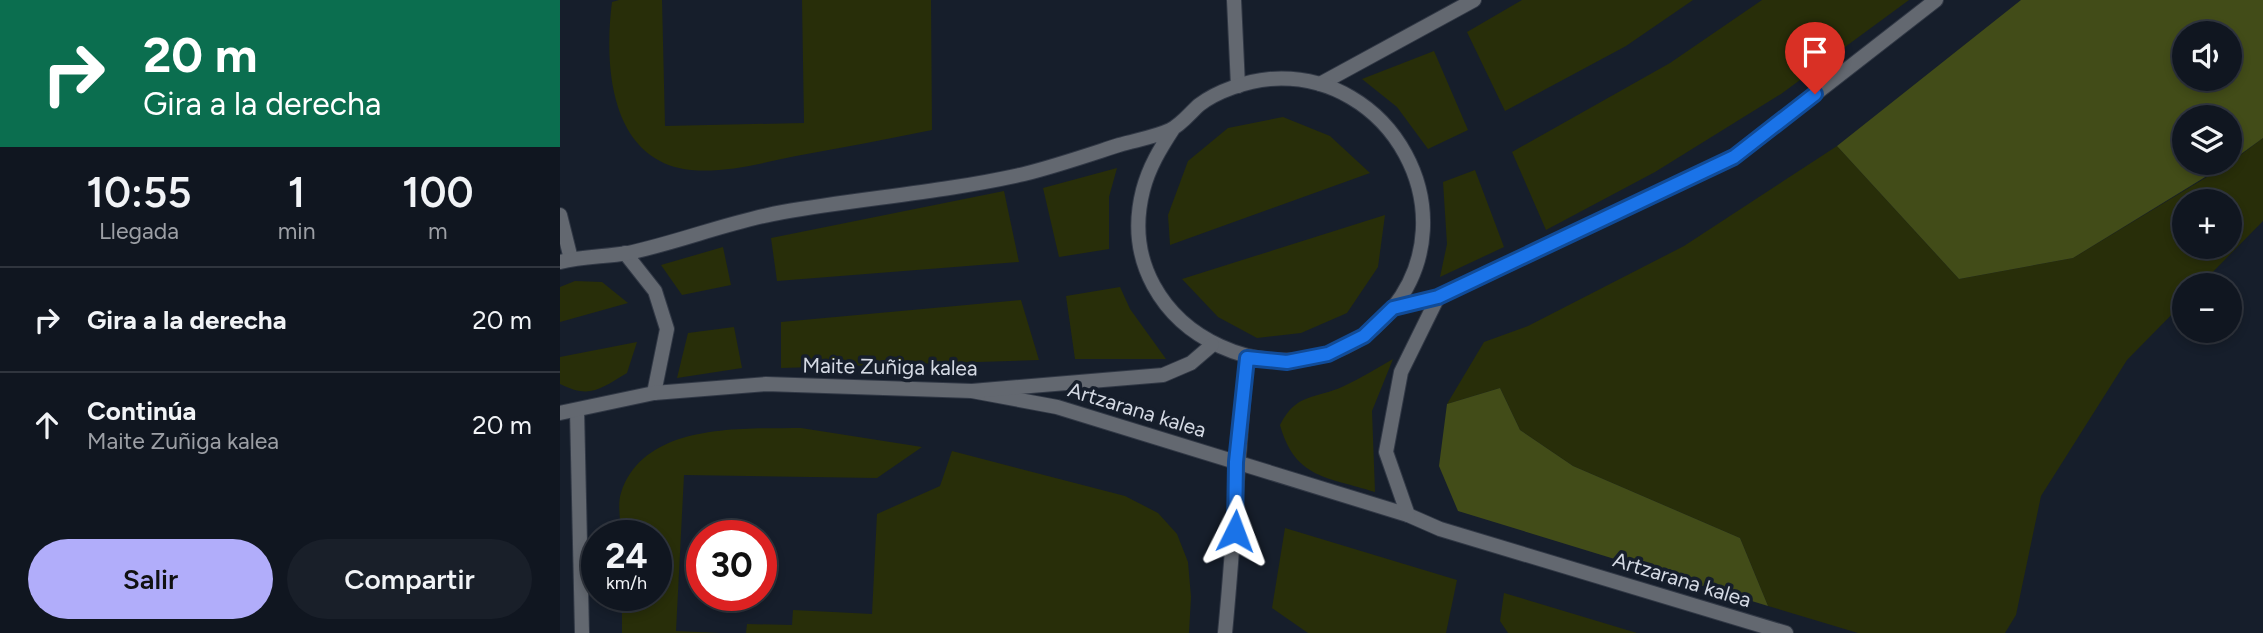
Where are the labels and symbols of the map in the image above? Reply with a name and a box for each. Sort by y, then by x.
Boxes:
pin [1785,22,1845,94]
street label: Maite Zuñiga kalea [802,352,978,381]
street label: Artzarana kalea [1065,377,1209,442]
position arrow [1198,494,1272,568]
speed limit sign: 30 [686,520,777,611]
street label: Artzarana kalea [1610,547,1754,612]

